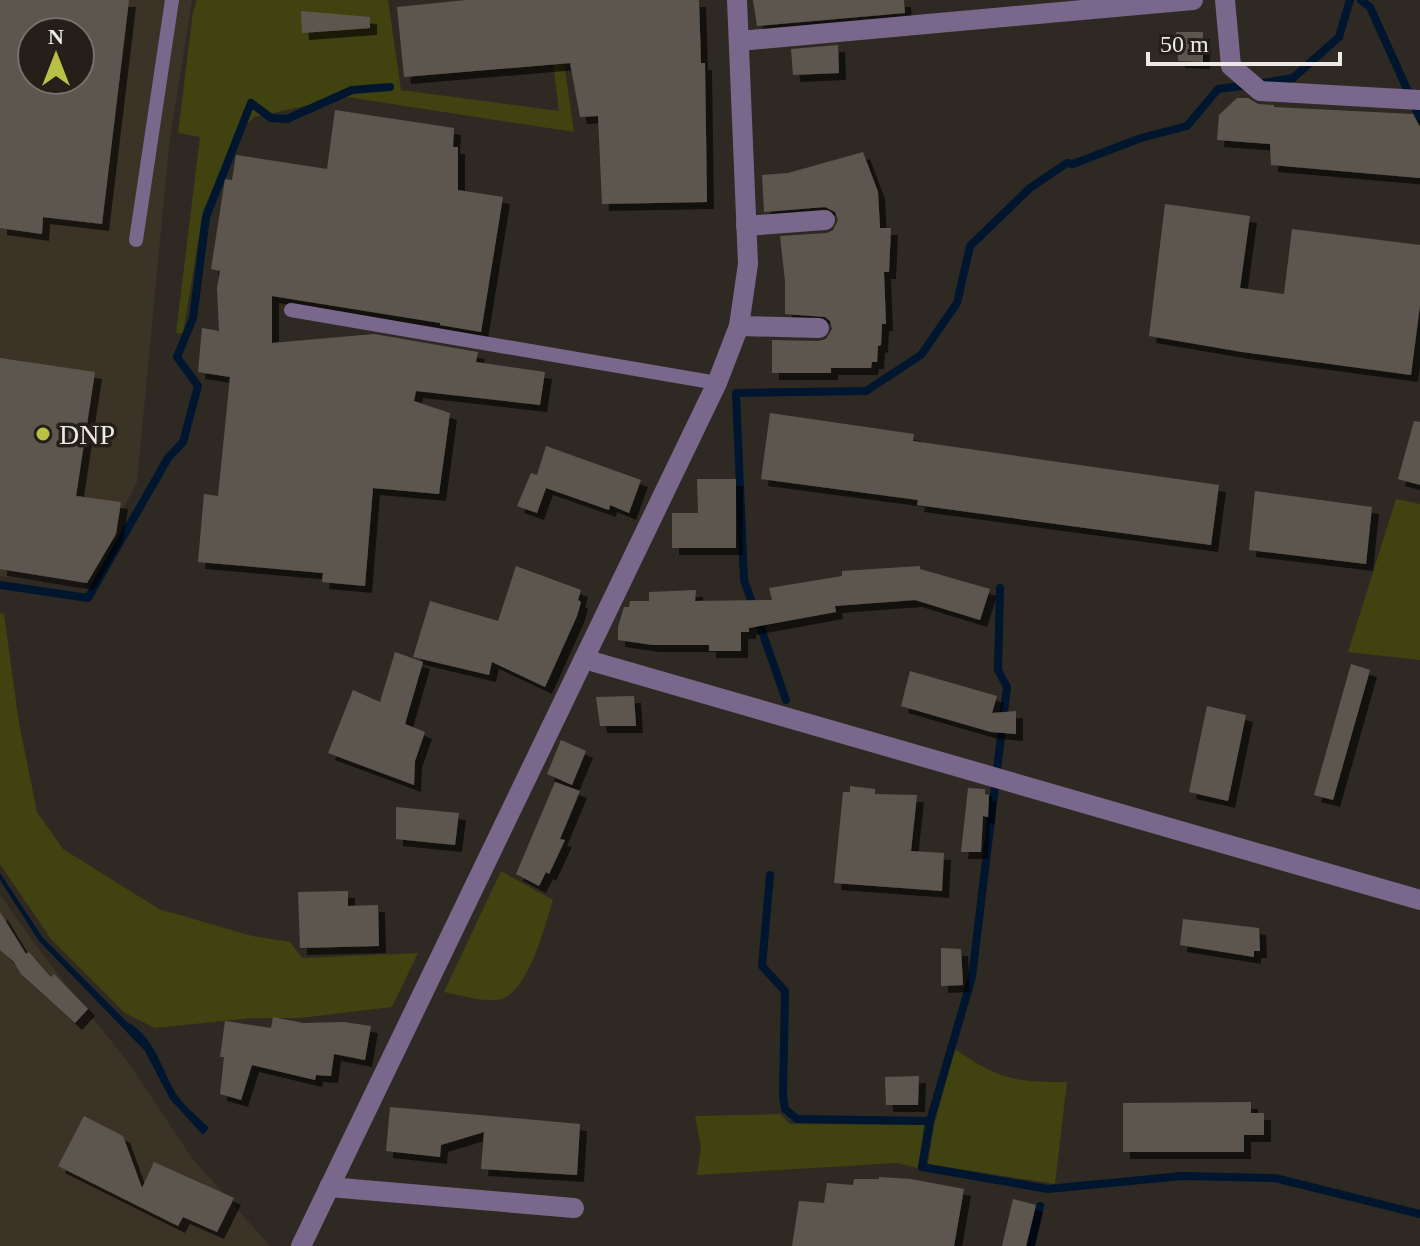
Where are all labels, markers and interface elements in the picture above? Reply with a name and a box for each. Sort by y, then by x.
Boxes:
north arrow [16,16,96,96]
scale bar [1148,16,1340,66]
text: N [48,24,64,49]
text: 50 m [1160,31,1209,57]
place label: DNP [59,419,115,450]
marker: DNP [34,425,52,443]

